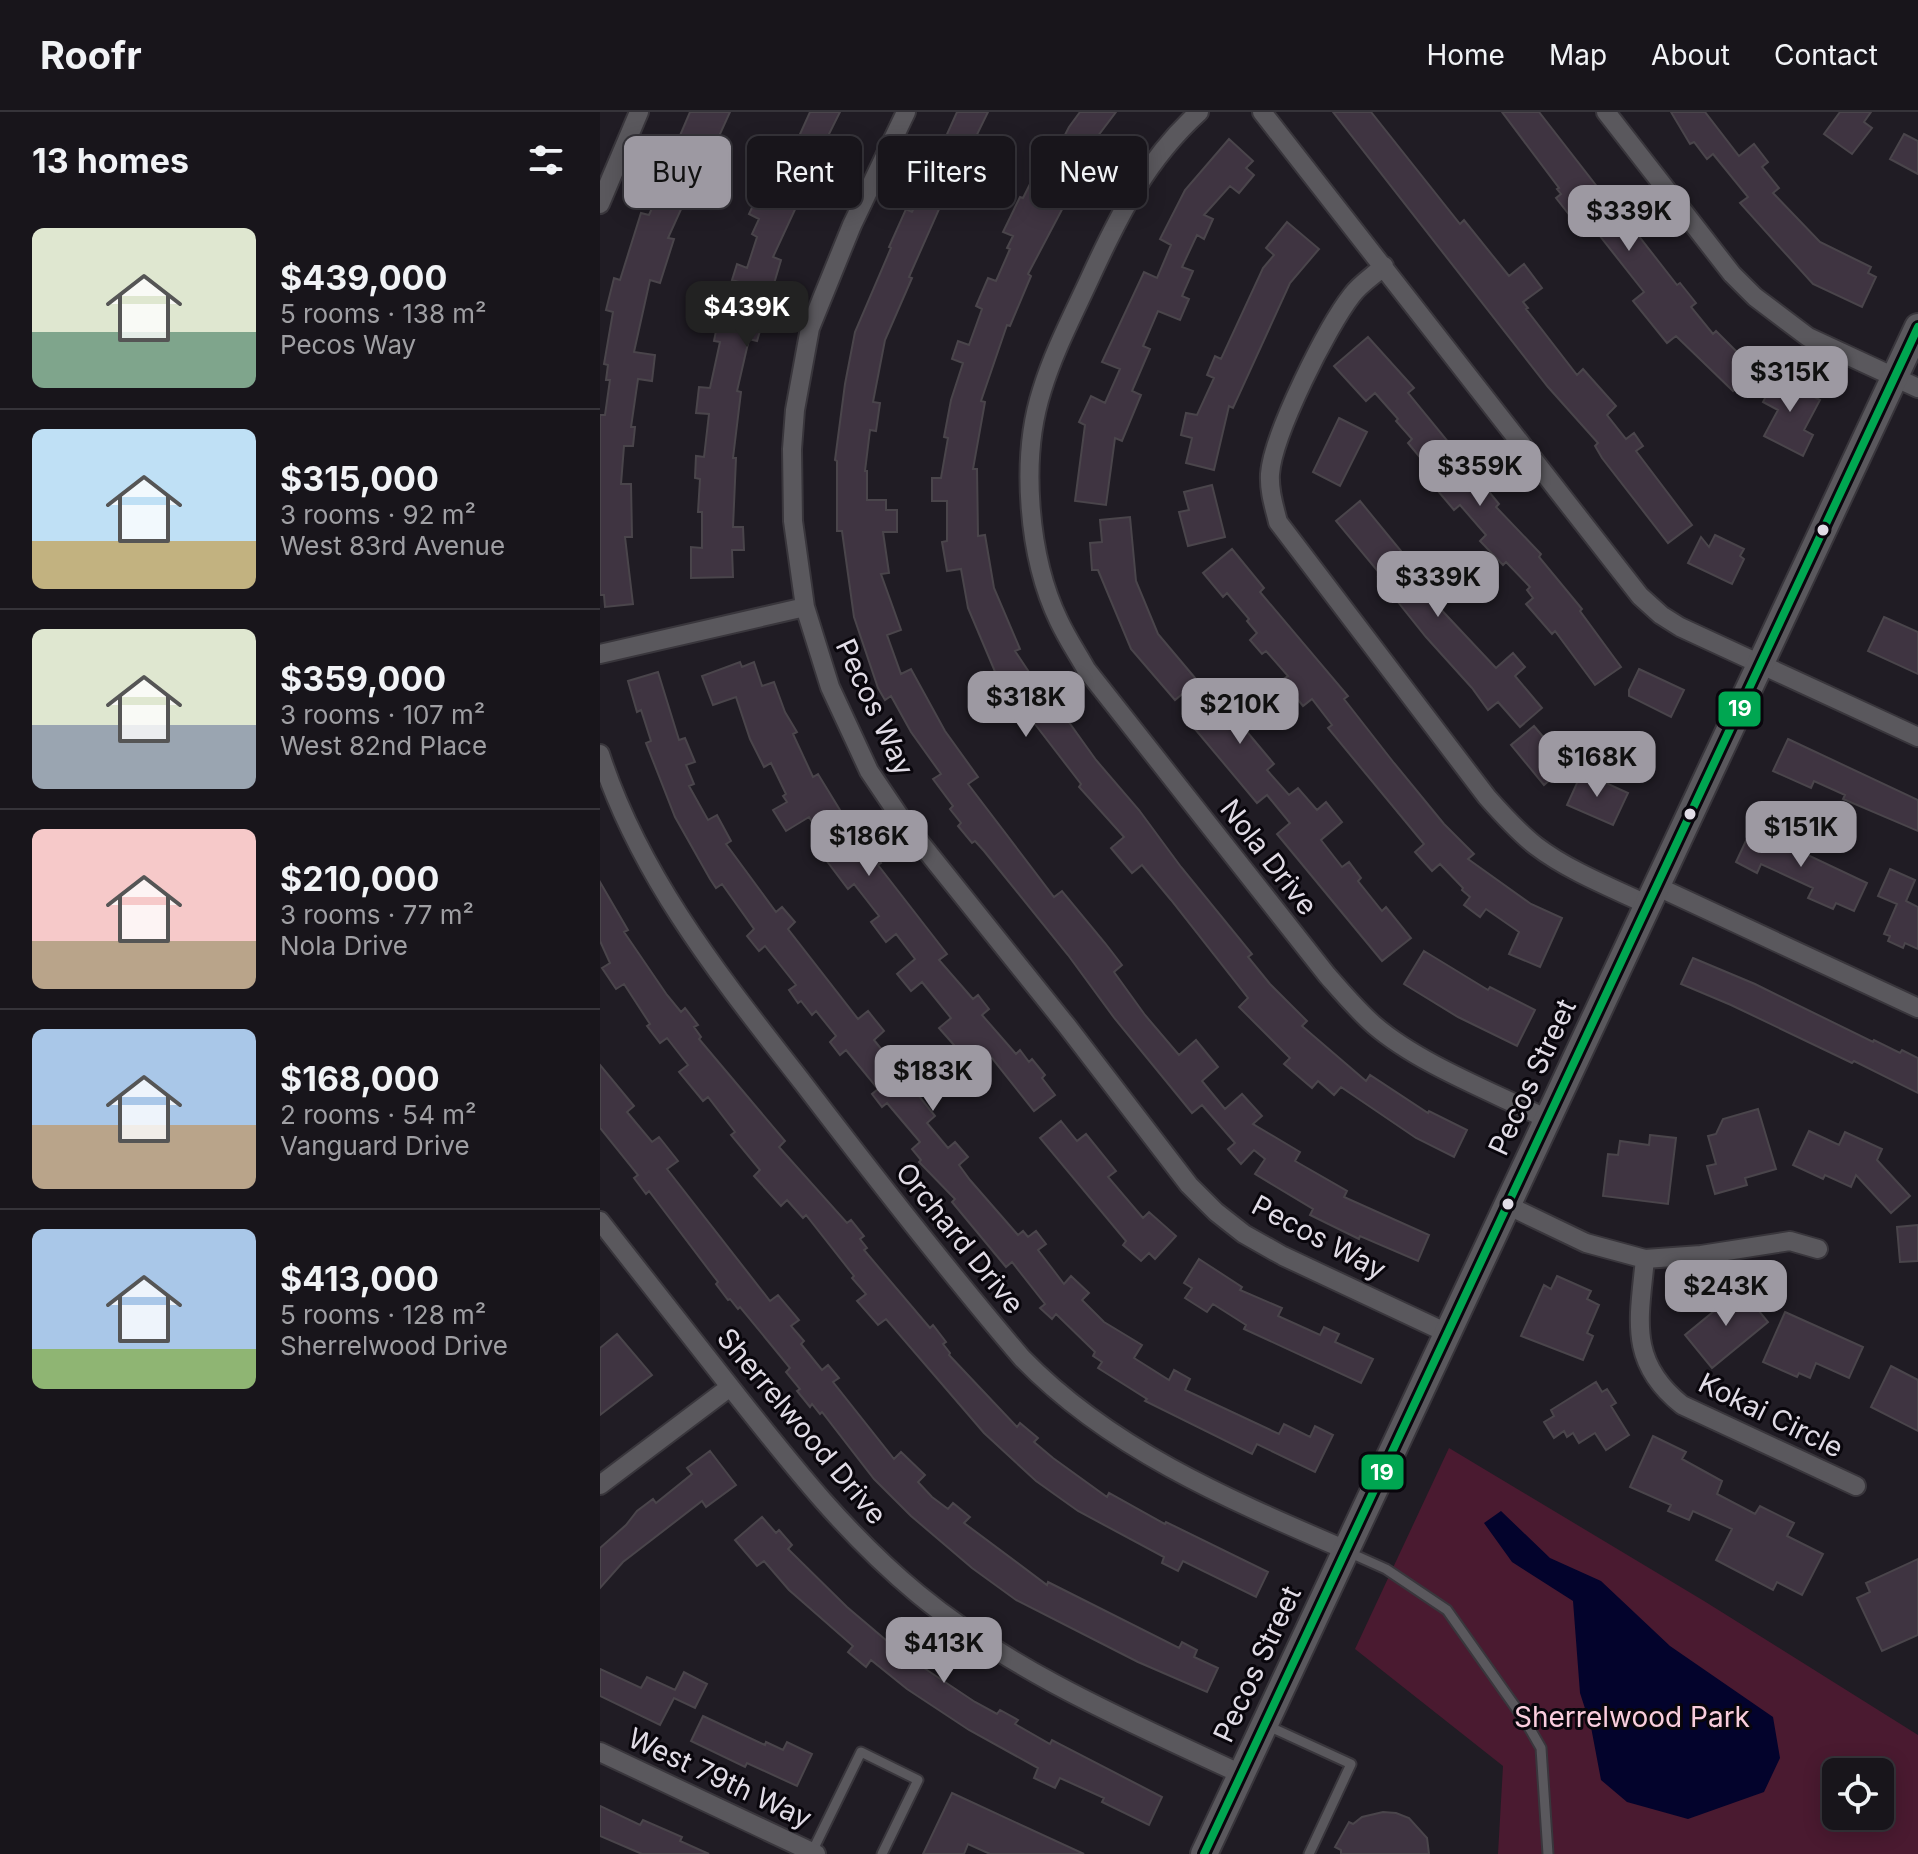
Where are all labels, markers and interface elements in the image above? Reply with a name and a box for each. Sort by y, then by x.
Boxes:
text: Roofr [40,32,142,78]
text: Home [1426,38,1505,72]
text: Map [1549,38,1607,72]
text: About [1651,38,1730,72]
text: Contact [1774,38,1878,72]
chip: Buy [624,136,731,208]
chip: Rent [747,136,862,208]
chip: Filters [878,136,1015,208]
chip: New [1031,136,1147,208]
icon: filters [524,138,568,182]
text: 13 homes [32,140,189,181]
pin: $339K [1573,185,1685,253]
text: $339K [1586,195,1672,226]
text: $439,000 [280,257,447,298]
icon: home [96,260,192,356]
pin: $439K [691,281,803,349]
text: $439K [704,291,790,322]
text: 5 rooms · 138 m² [280,298,487,329]
text: Pecos Way [280,329,416,360]
pin: $315K [1734,346,1846,414]
text: $315K [1750,356,1830,387]
pin: $359K [1424,440,1536,508]
text: $359K [1437,450,1523,481]
text: $315,000 [280,458,439,499]
icon: home [96,461,192,557]
text: 3 rooms · 92 m² [280,499,476,530]
unlabelled marker [1815,522,1831,538]
text: West 83rd Avenue [280,530,505,561]
pin: $339K [1382,551,1494,619]
text: $339K [1395,561,1481,592]
street label: Pecos Way [829,633,921,781]
text: $359,000 [280,658,446,699]
icon: home [96,661,192,757]
pin: $318K [970,671,1082,739]
pin: $210K [1184,678,1296,746]
text: $318K [986,681,1066,712]
text: $210K [1200,688,1280,719]
line badge: 19 [1717,690,1762,728]
text: 19 [1728,695,1752,721]
text: 3 rooms · 107 m² [280,699,485,730]
text: West 82nd Place [280,730,487,761]
pin: $168K [1541,731,1653,799]
text: $168K [1557,741,1637,772]
street label: Nola Drive [1213,792,1325,922]
pin: $151K [1745,801,1857,869]
unlabelled marker [1682,806,1698,822]
pin: $186K [813,810,925,878]
text: $151K [1764,811,1838,842]
text: $186K [829,820,909,851]
text: $210,000 [280,858,439,899]
icon: home [96,861,192,957]
text: 3 rooms · 77 m² [280,899,474,930]
text: Nola Drive [280,930,408,961]
street label: Pecos Street [1481,993,1583,1161]
pin: $183K [877,1045,989,1113]
text: $183K [893,1055,973,1086]
text: $168,000 [280,1058,440,1099]
icon: home [96,1061,192,1157]
text: 2 rooms · 54 m² [280,1099,477,1130]
text: Vanguard Drive [280,1130,470,1161]
street label: Orchard Drive [889,1156,1031,1320]
street label: Pecos Way [1246,1188,1392,1286]
unlabelled marker [1500,1196,1516,1212]
text: $413,000 [280,1258,439,1299]
pin: $243K [1670,1260,1782,1328]
icon: home [96,1261,192,1357]
text: $243K [1683,1270,1769,1301]
text: 5 rooms · 128 m² [280,1299,486,1330]
street label: Sherrelwood Drive [710,1321,894,1531]
text: Sherrelwood Drive [280,1330,508,1361]
street label: Kokai Circle [1693,1365,1849,1465]
line badge: 19 [1360,1453,1405,1491]
text: 19 [1370,1459,1394,1485]
street label: Pecos Street [1206,1580,1308,1748]
pin: $413K [888,1617,1000,1685]
text: $413K [904,1627,984,1658]
park label: Sherrelwood Park [1514,1700,1750,1734]
street label: West 79th Way [623,1721,817,1835]
map controls [1822,1758,1894,1830]
button: locate [1822,1758,1894,1830]

